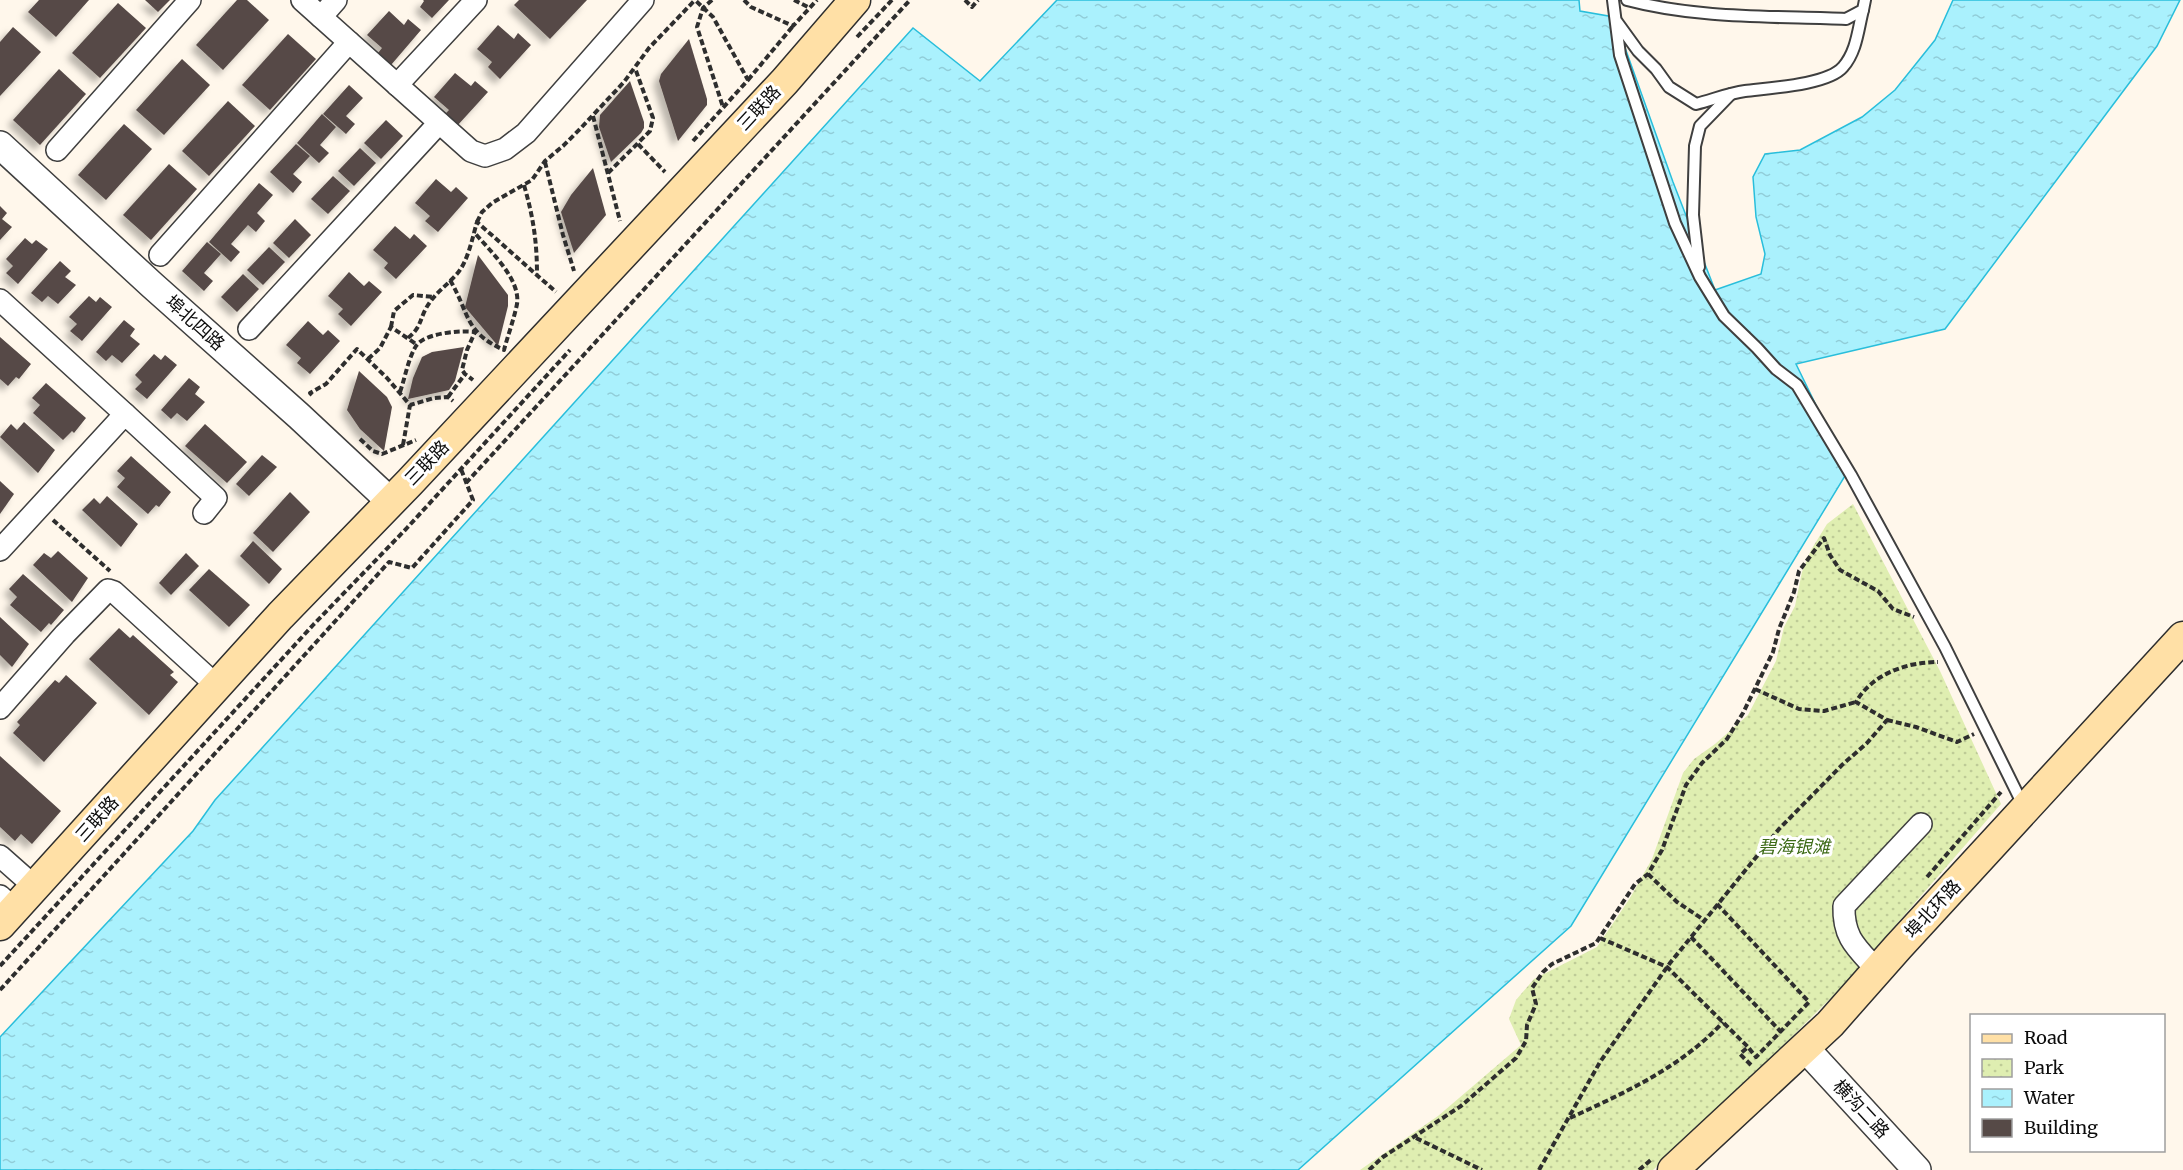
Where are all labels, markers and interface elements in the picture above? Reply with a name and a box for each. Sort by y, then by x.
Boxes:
street label: 三联路 [732,80,785,135]
street label: 埠北四路 [161,290,230,355]
street label: 三联路 [400,435,454,490]
street label: 三联路 [70,791,123,846]
park label: 碧海银滩 [1758,835,1832,858]
street label: 埠北环路 [1900,874,1966,943]
legend [1970,1014,2165,1152]
text: Road [2024,1026,2068,1049]
text: Park [2024,1056,2065,1079]
street label: 横沟二路 [1828,1074,1894,1143]
text: Water [2023,1086,2075,1109]
text: Building [2024,1116,2098,1139]

